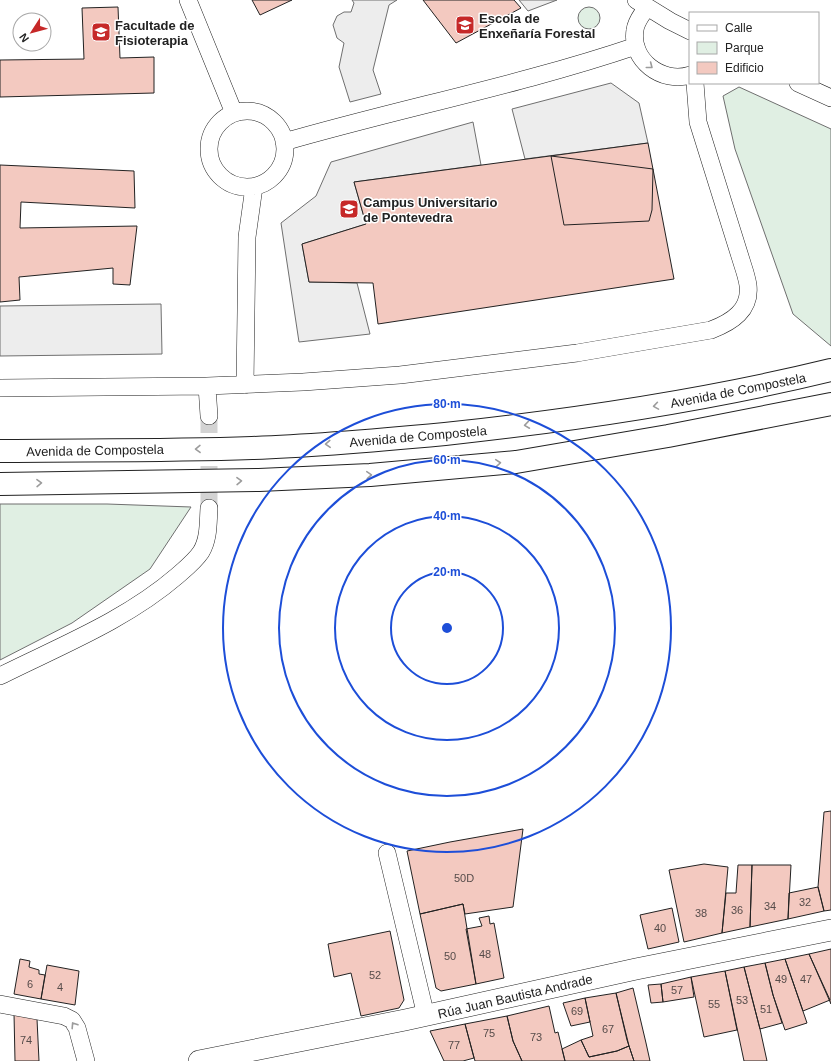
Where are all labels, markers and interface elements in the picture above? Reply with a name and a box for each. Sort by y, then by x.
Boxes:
place label: Escola de Enxeñaría Forestal [479,11,595,41]
north arrow [12,12,52,52]
legend [689,12,819,84]
school or university icon: Escola de Enxeñaría Forestal [454,14,476,36]
place label: Facultade de Fisioterapia [115,18,194,48]
school or university icon: Facultade de Fisioterapia [90,21,112,43]
text: Calle [725,21,753,35]
text: N [17,31,31,45]
text: Parque [725,41,764,55]
text: Edificio [725,61,764,75]
one-way arrow [646,62,653,69]
place label: Campus Universitario de Pontevedra [363,195,497,225]
school or university icon: Campus Universitario de Pontevedra [338,198,360,220]
street label: Avenida de Compostela [669,370,808,411]
text: 80 m [433,397,461,411]
one-way arrow [653,401,659,410]
one-way arrow [524,420,530,429]
street label: Avenida de Compostela [349,423,488,450]
one-way arrow [325,440,331,448]
street label: Avenida de Compostela [26,442,165,459]
one-way arrow [195,445,201,453]
text: 60 m [433,453,461,467]
one-way arrow [495,459,501,468]
one-way arrow [366,470,372,479]
one-way arrow [236,476,242,485]
one-way arrow [36,479,42,487]
text: 40 m [433,509,461,523]
text: 20 m [433,565,461,579]
centre of rings [440,621,454,635]
house number: 50D [454,872,474,884]
house number: 32 [799,896,811,908]
house number: 34 [764,900,776,912]
house number: 36 [731,904,743,916]
house number: 38 [695,907,707,919]
house number: 40 [654,922,666,934]
house number: 48 [479,948,491,960]
house number: 50 [444,950,456,962]
house number: 52 [369,969,381,981]
street label: Rúa Juan Bautista Andrade [436,971,594,1022]
house number: 49 [775,973,787,985]
house number: 47 [800,973,812,985]
house number: 6 [27,978,33,990]
house number: 4 [57,981,63,993]
house number: 57 [671,984,683,996]
house number: 53 [736,994,748,1006]
house number: 55 [708,998,720,1010]
house number: 51 [760,1003,772,1015]
house number: 69 [571,1005,583,1017]
one-way arrow [71,1022,78,1029]
house number: 67 [602,1023,614,1035]
house number: 75 [483,1027,495,1039]
house number: 73 [530,1031,542,1043]
house number: 74 [20,1034,32,1046]
house number: 77 [448,1039,460,1051]

